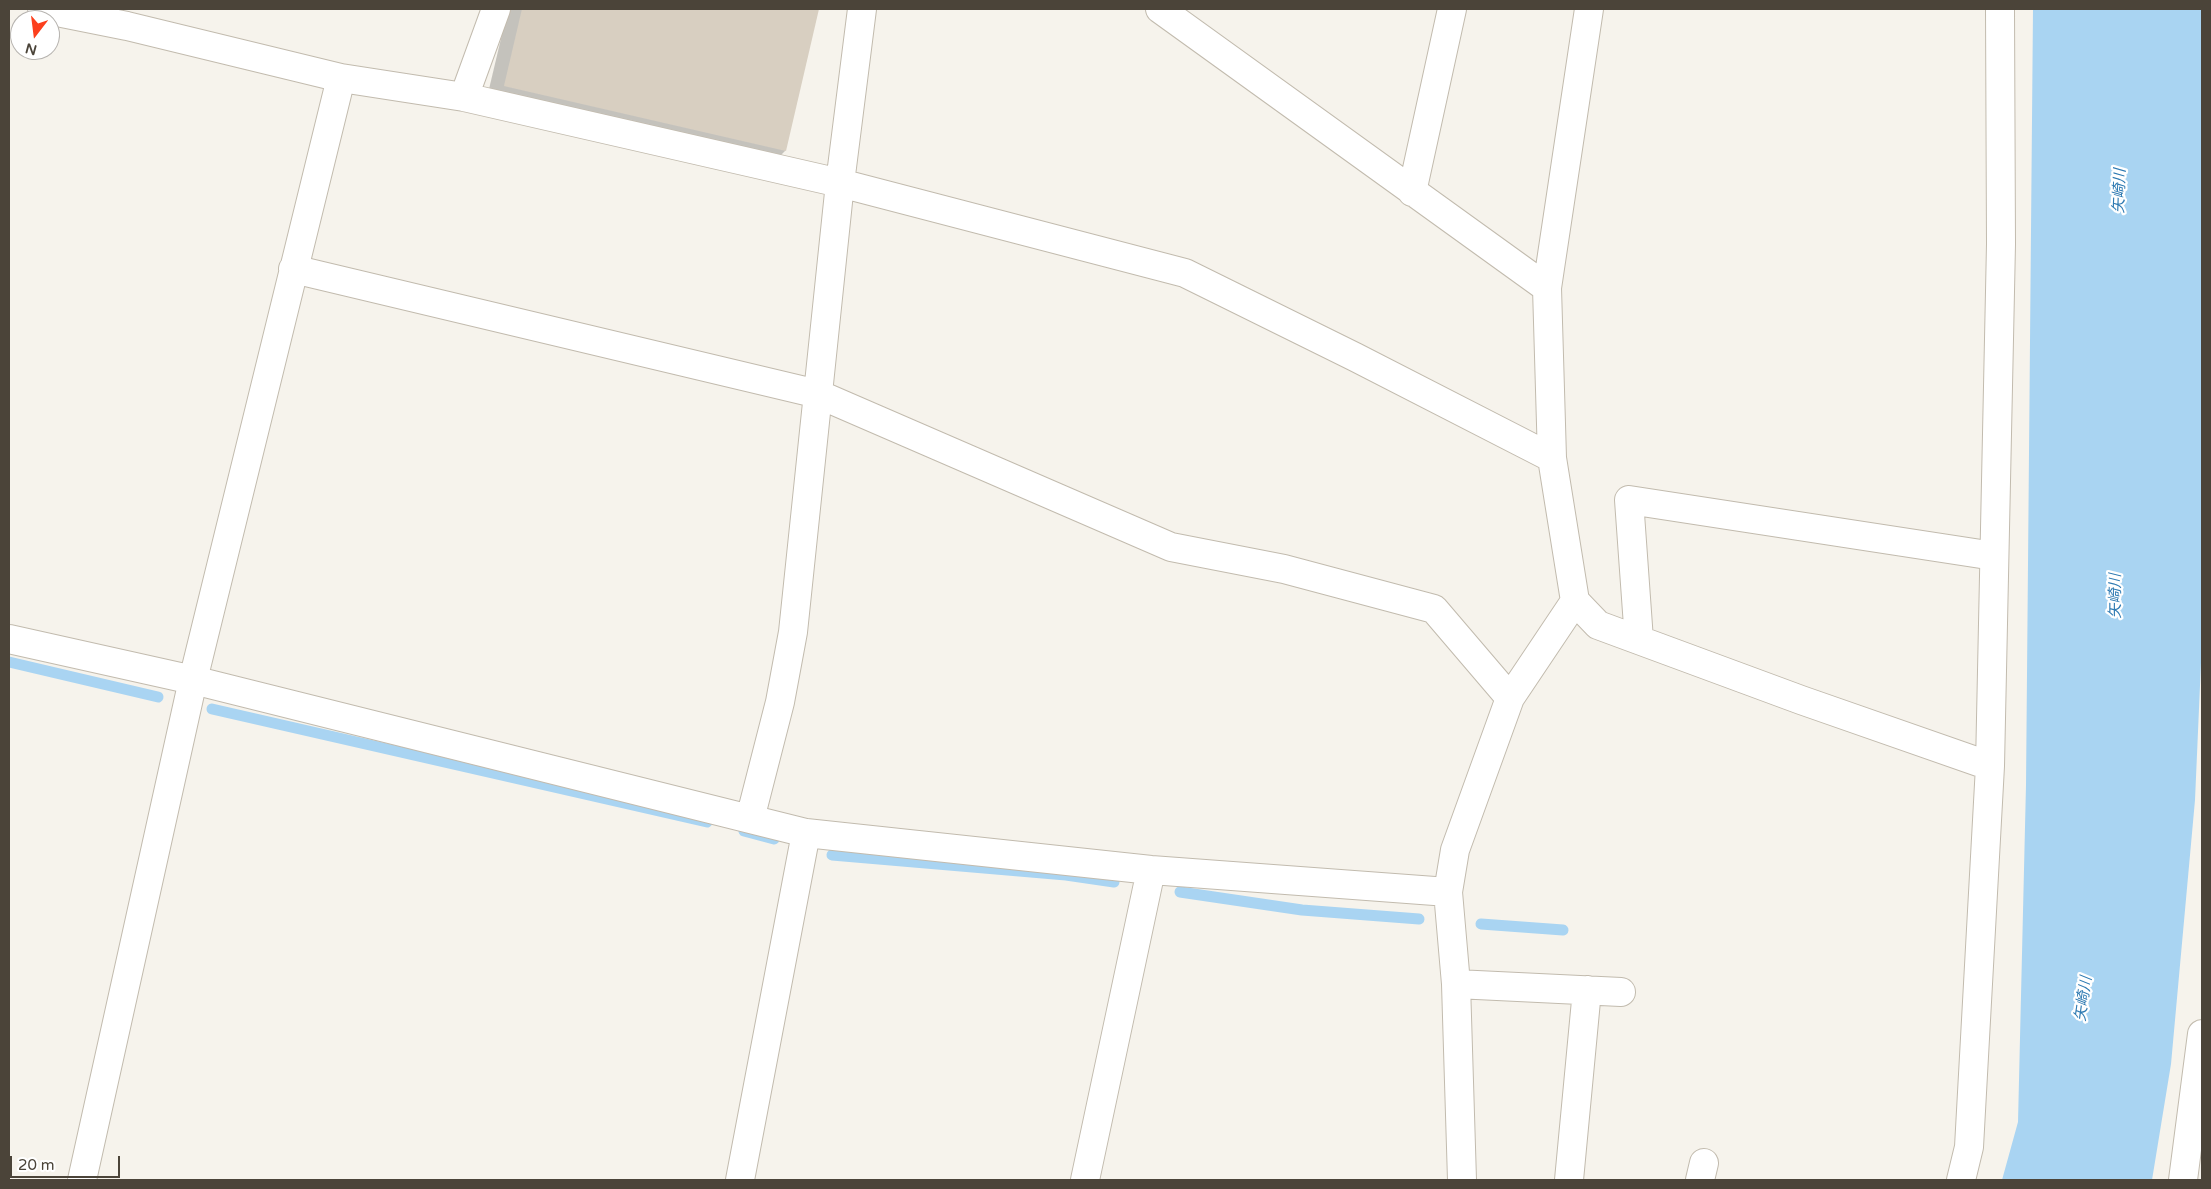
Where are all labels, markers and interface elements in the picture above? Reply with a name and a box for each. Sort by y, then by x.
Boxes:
north arrow [10,10,60,60]
text: N [24,39,39,59]
water label: 矢崎川 [2110,168,2130,214]
water label: 矢崎川 [2107,574,2125,618]
water label: 矢崎川 [2072,975,2096,1023]
scale bar [12,1146,122,1178]
text: 20 m [18,1156,55,1174]

